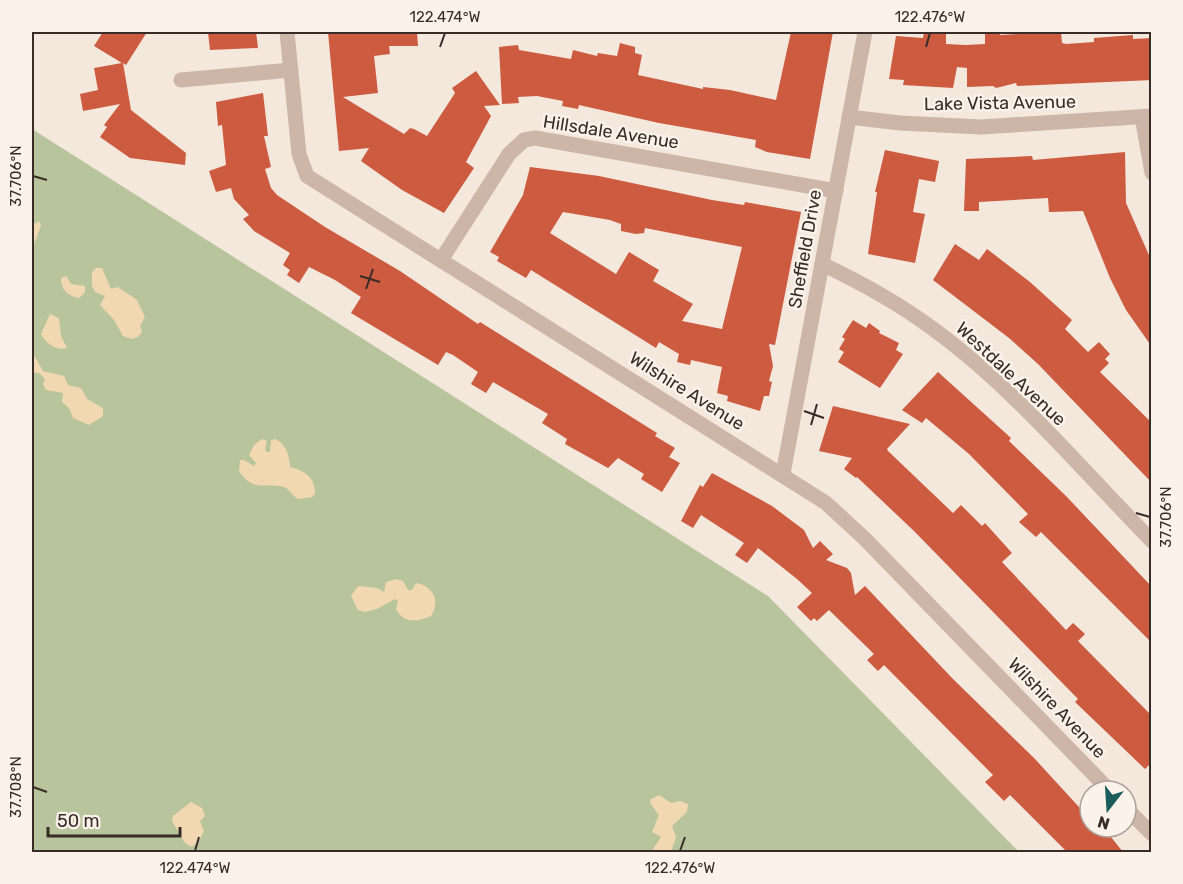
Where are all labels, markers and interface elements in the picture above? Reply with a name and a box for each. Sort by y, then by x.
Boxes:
text: 122.474°W [410,8,480,26]
text: 122.476°W [895,8,965,26]
street label: Lake Vista Avenue [924,91,1076,115]
street label: Hillsdale Avenue [542,110,680,154]
text: 37.706°N [7,145,25,207]
street label: Sheffield Drive [784,188,826,310]
street label: Westdale Avenue [951,317,1071,431]
street label: Wilshire Avenue [625,347,749,435]
text: 37.706°N [1157,486,1175,548]
street label: Wilshire Avenue [1003,653,1111,763]
text: 37.708°N [7,756,25,818]
north arrow [1078,779,1138,839]
scale bar [48,800,180,838]
text: 50 m [57,810,100,832]
text: N [1095,812,1112,834]
text: 122.474°W [160,859,230,877]
text: 122.476°W [645,859,715,877]

